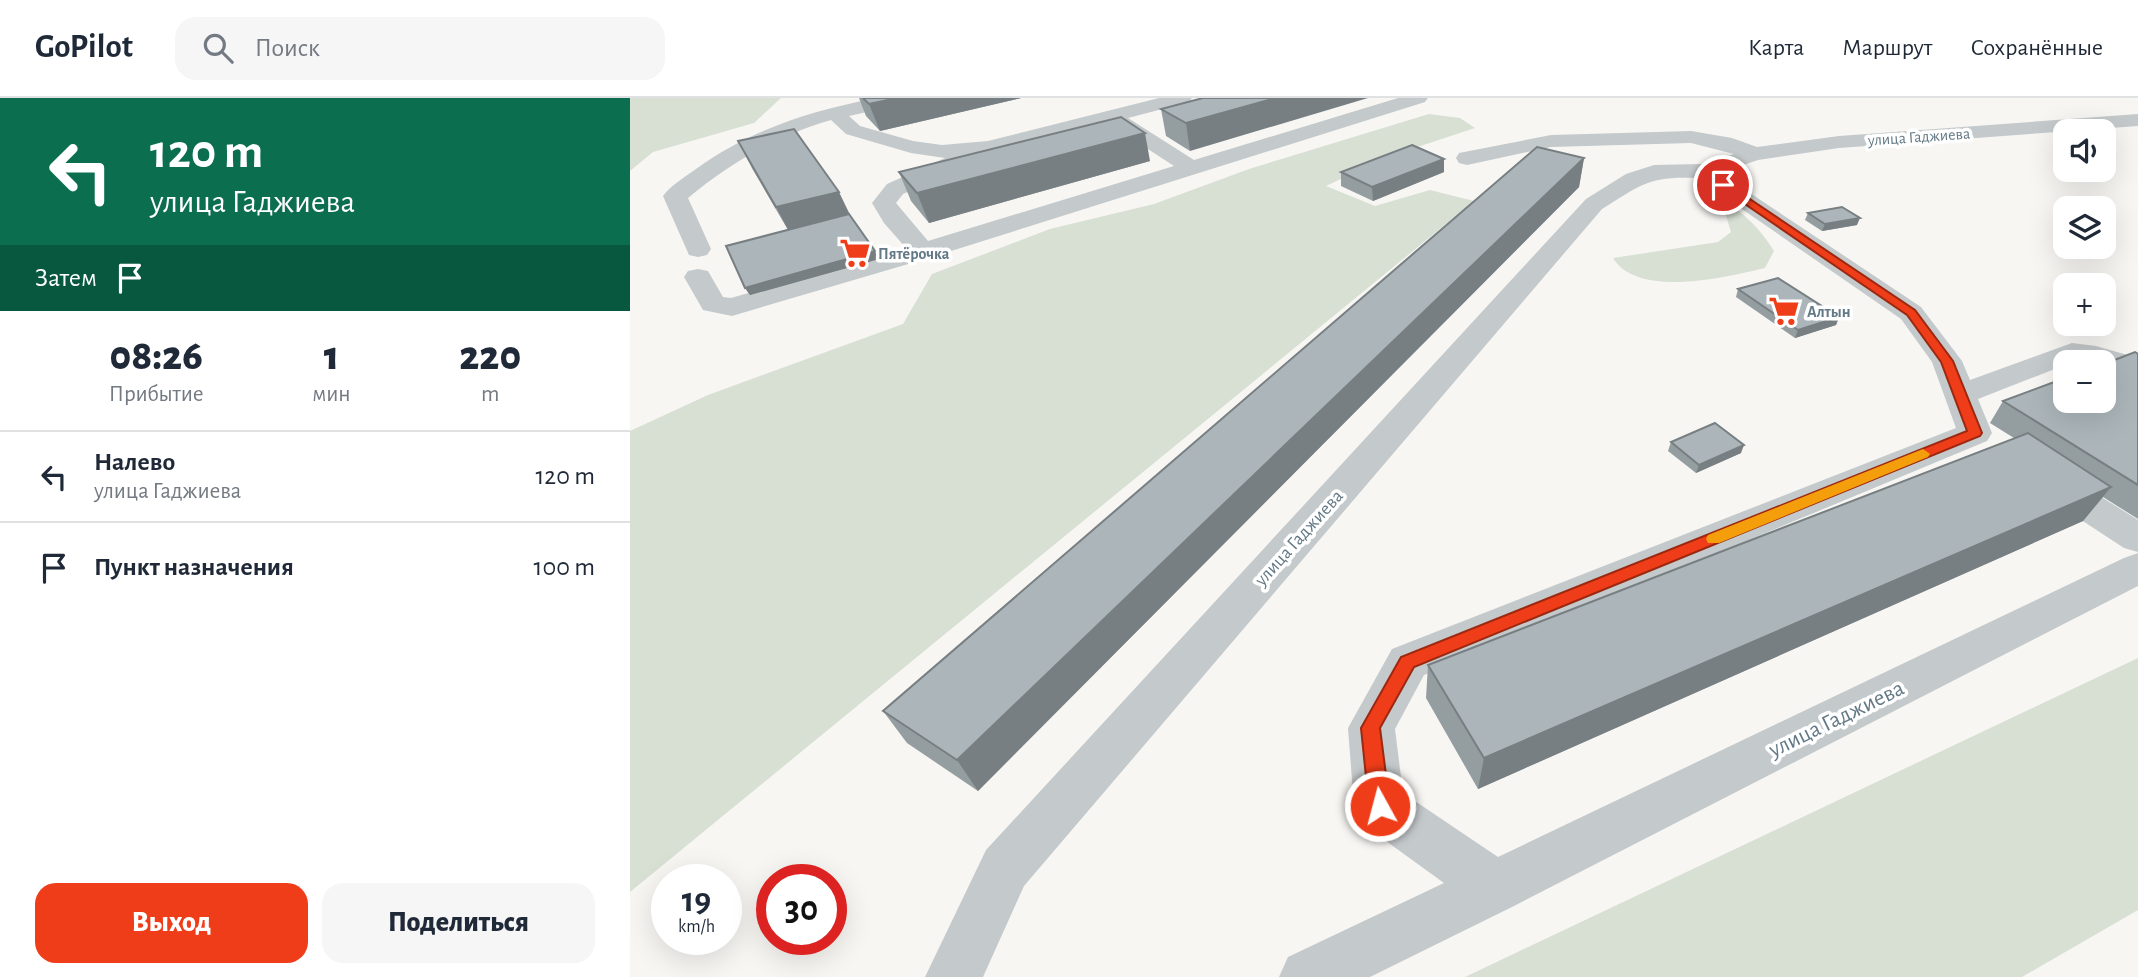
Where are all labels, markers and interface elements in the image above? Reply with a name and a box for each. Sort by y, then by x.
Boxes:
search box [175,17,665,80]
icon: search [199,29,237,67]
text: GoPilot [35,31,133,64]
text: Поиск [255,35,320,61]
text: Карта [1748,36,1804,60]
text: Маршрут [1842,36,1932,60]
text: Сохранённые [1970,36,2103,60]
map controls [2053,119,2116,413]
button: sound [2053,119,2116,182]
street label: улица Гаджиева [1866,125,1971,150]
icon: left [35,126,126,217]
text: 120 m [150,128,263,177]
pin [1693,155,1753,215]
icon: arrive [1704,166,1742,204]
text: улица Гаджиева [150,186,355,218]
button: layers [2053,196,2116,259]
supermarket icon: Пятёрочка [838,236,872,270]
place label: Пятёрочка [878,246,950,262]
icon: arrive [111,259,149,297]
text: Затем [35,265,97,291]
button: + [2053,273,2116,336]
supermarket icon: Алтын [1767,294,1801,328]
place label: Алтын [1807,304,1851,320]
text: 08:26 [110,335,203,377]
text: 1 [324,335,339,377]
text: 220 [459,335,521,377]
button: − [2053,350,2116,413]
text: Прибытие [109,383,204,406]
text: мин [312,383,350,406]
text: m [481,383,499,406]
text: Налево [94,449,175,475]
icon: left [35,458,73,496]
text: 120 m [535,463,595,489]
text: улица Гаджиева [94,480,241,503]
street label: улица Гаджиева [1251,486,1347,590]
icon: arrive [35,549,73,587]
text: Пункт назначения [94,554,294,580]
text: 100 m [534,554,595,580]
street label: улица Гаджиева [1764,677,1908,762]
position arrow [1343,769,1417,843]
speed limit sign: 30 [756,864,847,955]
button: Выход [35,883,308,963]
button: Поделиться [322,883,595,963]
text: 19 [682,883,711,918]
text: km/h [678,918,715,936]

